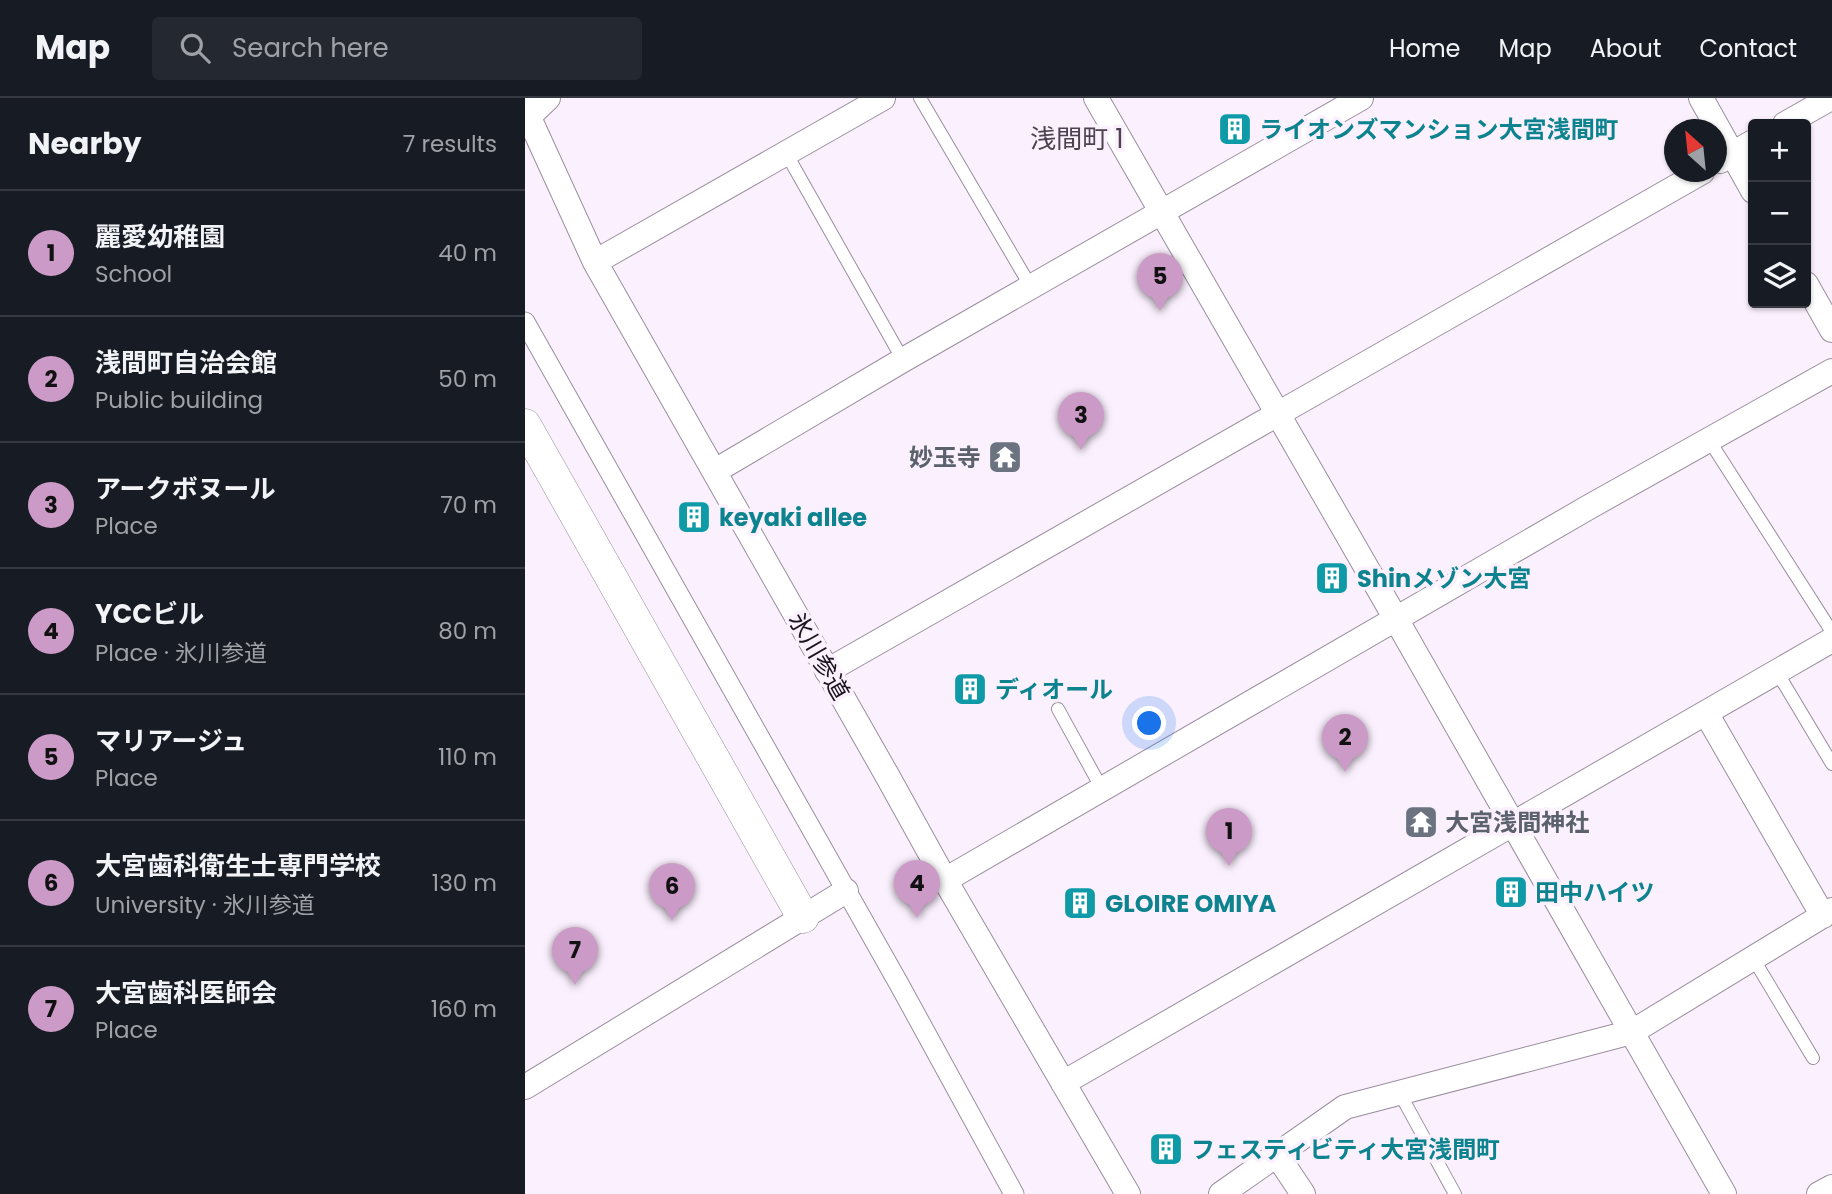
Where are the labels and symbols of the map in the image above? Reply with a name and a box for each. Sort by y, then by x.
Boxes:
building icon: ライオンズマンション大宮浅間町 [1216,110,1254,148]
place label: ライオンズマンション大宮浅間町 [1259,113,1619,146]
north arrow [1664,119,1727,182]
district label: 浅間町 1 [1030,121,1124,157]
pin: 5 [1137,253,1183,311]
pin: 3 [1058,392,1104,450]
temple icon: 妙玉寺 [986,438,1024,476]
place label: 妙玉寺 [909,441,981,474]
building icon: keyaki allee [675,498,713,536]
place label: keyaki allee [719,501,867,534]
building icon: Shinメゾン大宮 [1313,559,1351,597]
place label: Shinメゾン大宮 [1357,562,1531,595]
street label: 氷川参道 [781,606,857,706]
building icon: ディオール [951,670,989,708]
place label: ディオール [995,673,1113,706]
your location [1132,706,1166,740]
pin: 2 [1322,714,1368,772]
temple icon: 大宮浅間神社 [1402,803,1440,841]
place label: 大宮浅間神社 [1445,806,1589,839]
pin: 1 [1206,808,1252,866]
pin: 4 [894,860,940,918]
pin: 6 [649,863,695,921]
building icon: 田中ハイツ [1492,873,1530,911]
place label: 田中ハイツ [1535,876,1655,909]
building icon: GLOIRE OMIYA [1061,884,1099,922]
place label: GLOIRE OMIYA [1105,887,1276,920]
pin: 7 [552,927,598,985]
building icon: フェスティビティ大宮浅間町 [1147,1130,1185,1168]
place label: フェスティビティ大宮浅間町 [1191,1133,1500,1166]

